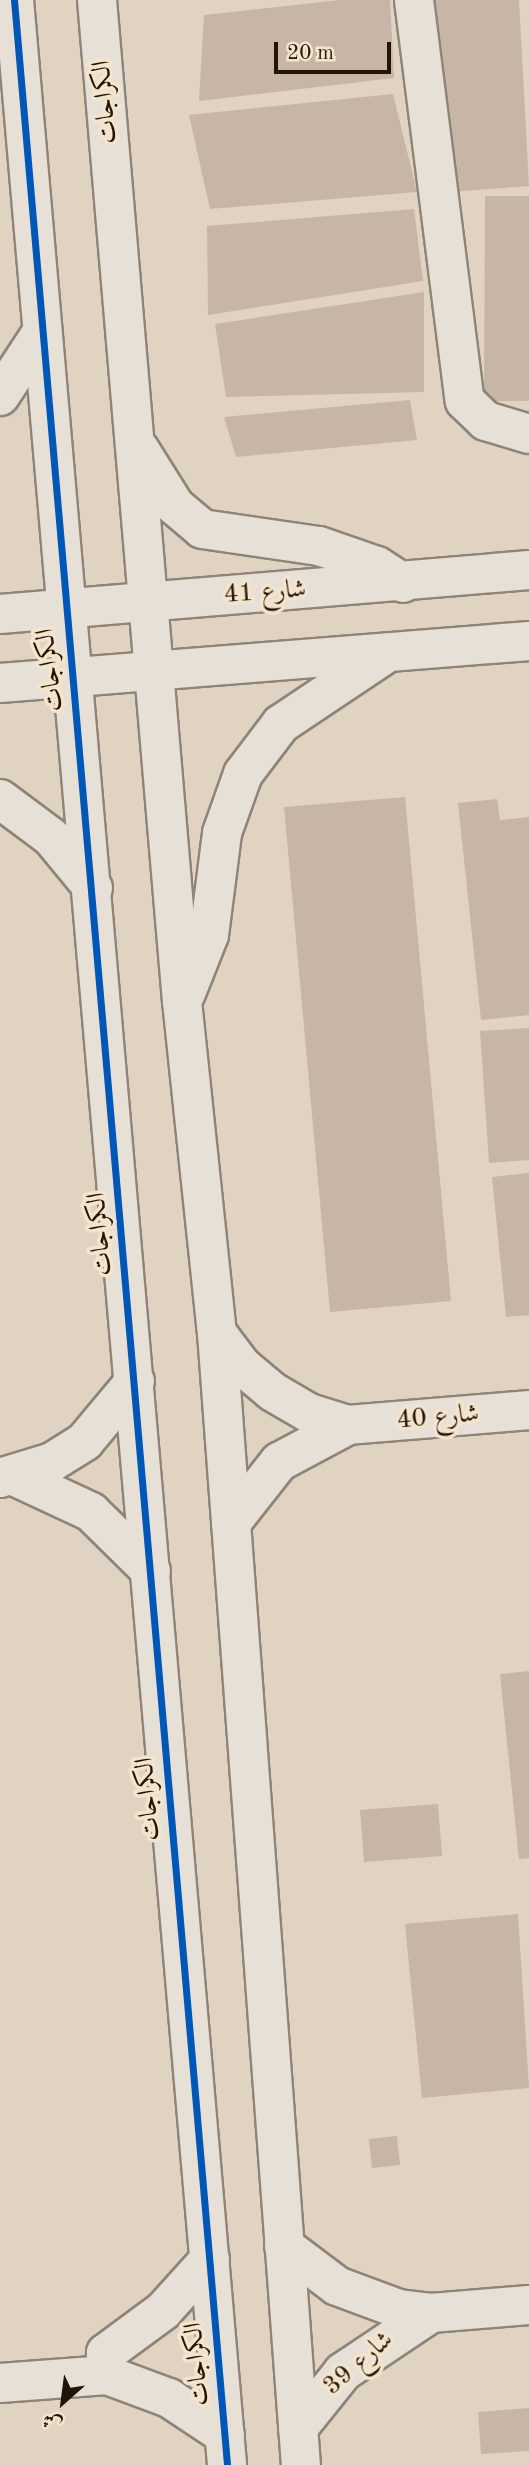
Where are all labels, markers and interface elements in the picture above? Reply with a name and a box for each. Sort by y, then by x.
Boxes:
scale bar [277,28,394,72]
text: 20 m [287,43,334,64]
street label: الكراجات [87,59,125,145]
street label: شارع 41 [223,575,307,611]
street label: الكراجات [30,627,72,713]
street label: الكراجات [82,1191,120,1277]
street label: شارع 40 [396,1399,480,1437]
street label: الكراجات [130,1756,168,1842]
street label: الكراجات [179,2321,217,2407]
street label: شارع 39 [318,2325,400,2403]
north arrow [28,2367,98,2437]
text: ش [40,2408,66,2434]

